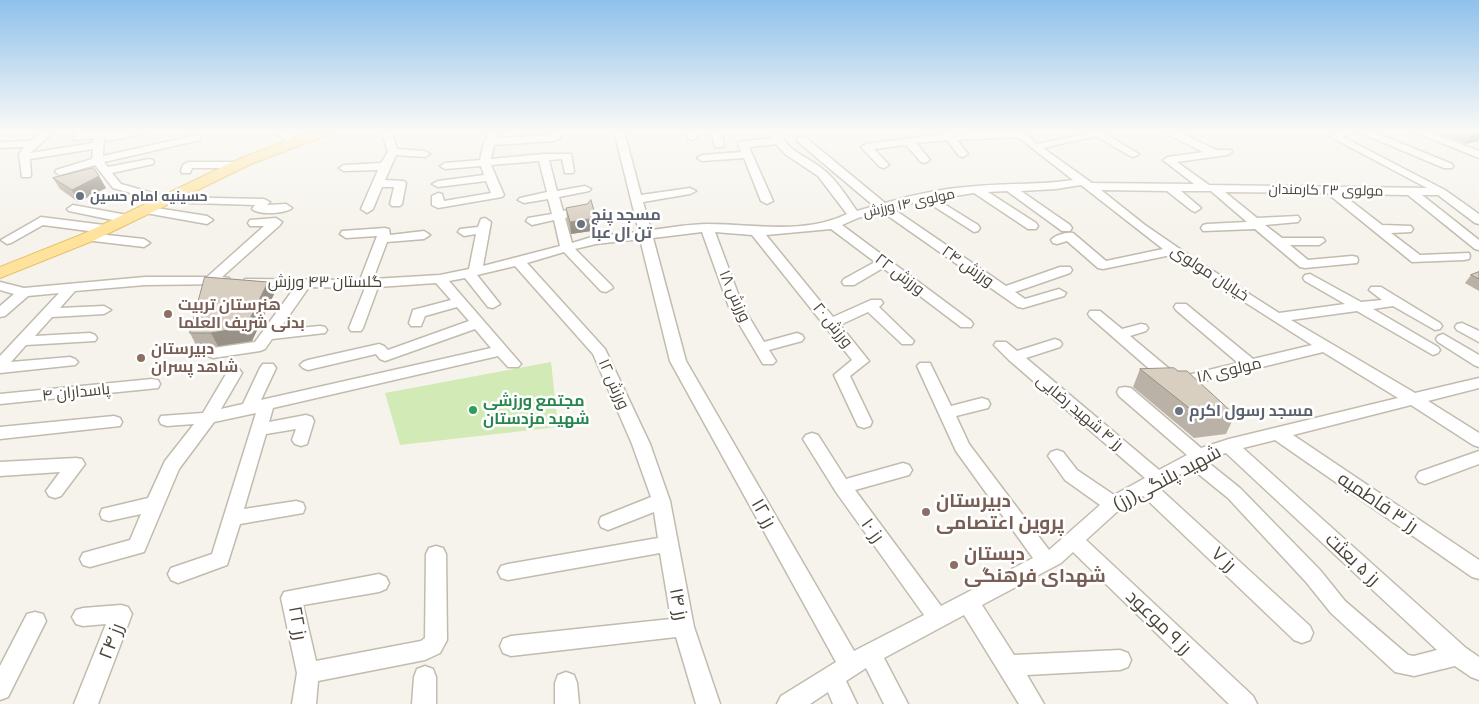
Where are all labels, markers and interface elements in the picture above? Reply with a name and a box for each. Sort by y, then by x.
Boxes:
street label: مولوی ۲۳ کارمندان [1268,181,1384,199]
street label: مولوی ۱۴ ورزش [862,185,956,221]
place label: حسینیه امام حسین [90,188,208,204]
marker: حسینیه امام حسین [74,190,86,202]
place label: مسجد پنج تن ال عبا [591,205,661,243]
marker: مسجد پنج تن ال عبا [575,218,587,230]
street label: ورزش ۲۴ [938,241,998,291]
street label: خیابان مولوی [1167,241,1253,305]
street label: ورزش ۲۲ [871,249,929,299]
street label: ورزش ۱۸ [715,267,755,325]
street label: گلستان ۴۳ ورزش [268,272,382,292]
place label: هنرستان تربیت بدنی شریف العلما [178,295,305,333]
street label: ورزش ۲۰ [809,299,857,351]
marker: هنرستان تربیت بدنی شریف العلما [162,308,174,320]
place label: دبیرستان شاهد پسران [151,339,238,377]
marker: دبیرستان شاهد پسران [135,352,147,364]
street label: مولوی ۱۸ [1195,353,1263,387]
street label: ورزش ۱۲ [594,356,634,412]
street label: رز ۴ شهید رضایی [1033,370,1127,454]
street label: پاسداران ۴ [41,379,111,405]
place label: مجتمع ورزشی شهید مزدستان [483,391,590,429]
place label: مسجد رسول اکرم [1189,401,1313,421]
marker: مجتمع ورزشی شهید مزدستان [467,404,479,416]
marker: مسجد رسول اکرم [1173,405,1185,417]
street label: شهید پلنگی(رز) [1109,440,1225,516]
street label: رز ۳ فاطمیه [1334,467,1422,537]
place label: دبیرستان پروین اعتصامی [936,490,1064,534]
street label: رز ۱۲ [747,494,781,532]
marker: دبیرستان پروین اعتصامی [920,506,932,518]
street label: رز ۱۰ [856,513,890,547]
street label: رز ۵ بعثت [1321,528,1385,590]
street label: رز ۷ [1207,542,1241,576]
place label: دبستان شهدای فرهنگی [964,543,1106,587]
marker: دبستان شهدای فرهنگی [948,559,960,571]
street label: رز ۹ موعود [1121,585,1197,659]
street label: رز ۱۴ [665,586,693,622]
street label: رز ۲۲ [284,604,312,642]
street label: رز ۲۴ [94,620,128,662]

